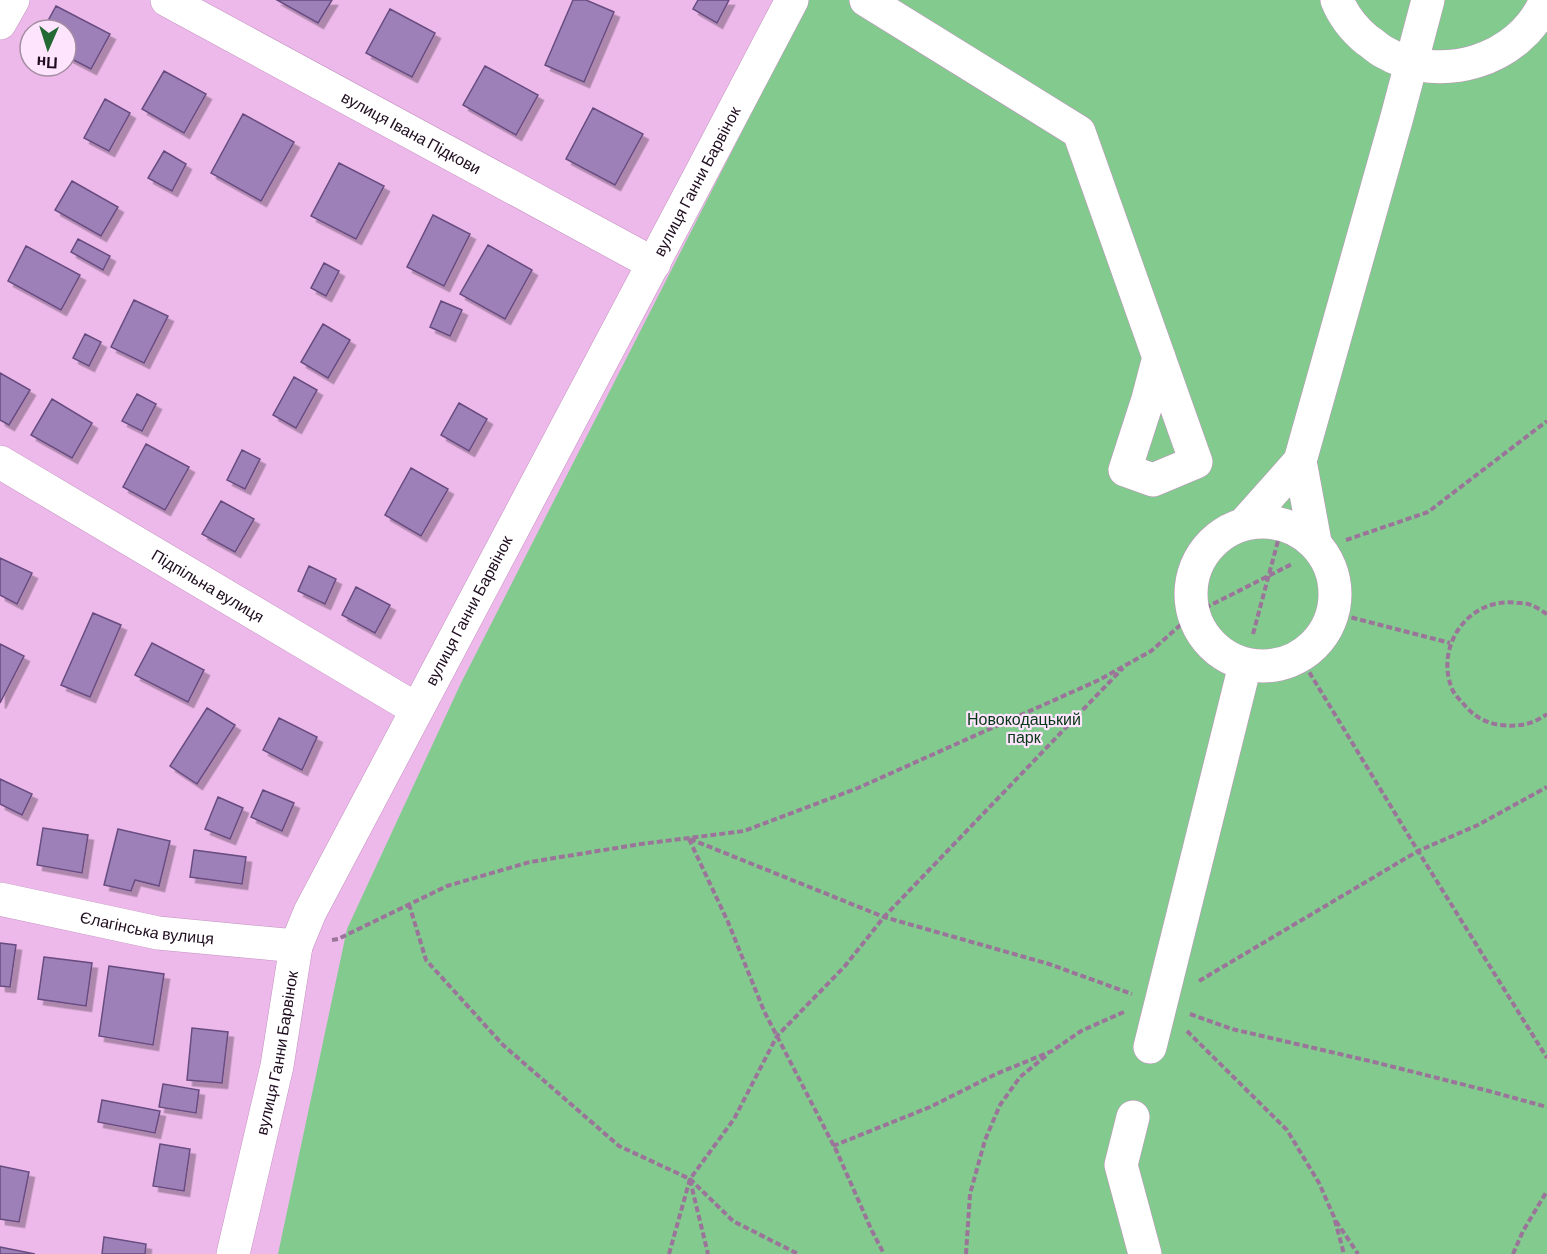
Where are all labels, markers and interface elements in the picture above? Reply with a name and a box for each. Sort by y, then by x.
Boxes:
north arrow [18,18,78,78]
text: Пн [36,53,58,74]
street label: вулиця Івана Підкови [339,87,485,178]
street label: вулиця Ганни Барвінок [649,102,744,259]
street label: вулиця Ганни Барвінок [421,531,516,688]
street label: Підпільна вулиця [149,544,268,626]
park label: Новокодацький парк [967,709,1081,746]
street label: Єлагінська вулиця [78,907,215,947]
street label: вулиця Ганни Барвінок [251,968,301,1137]

